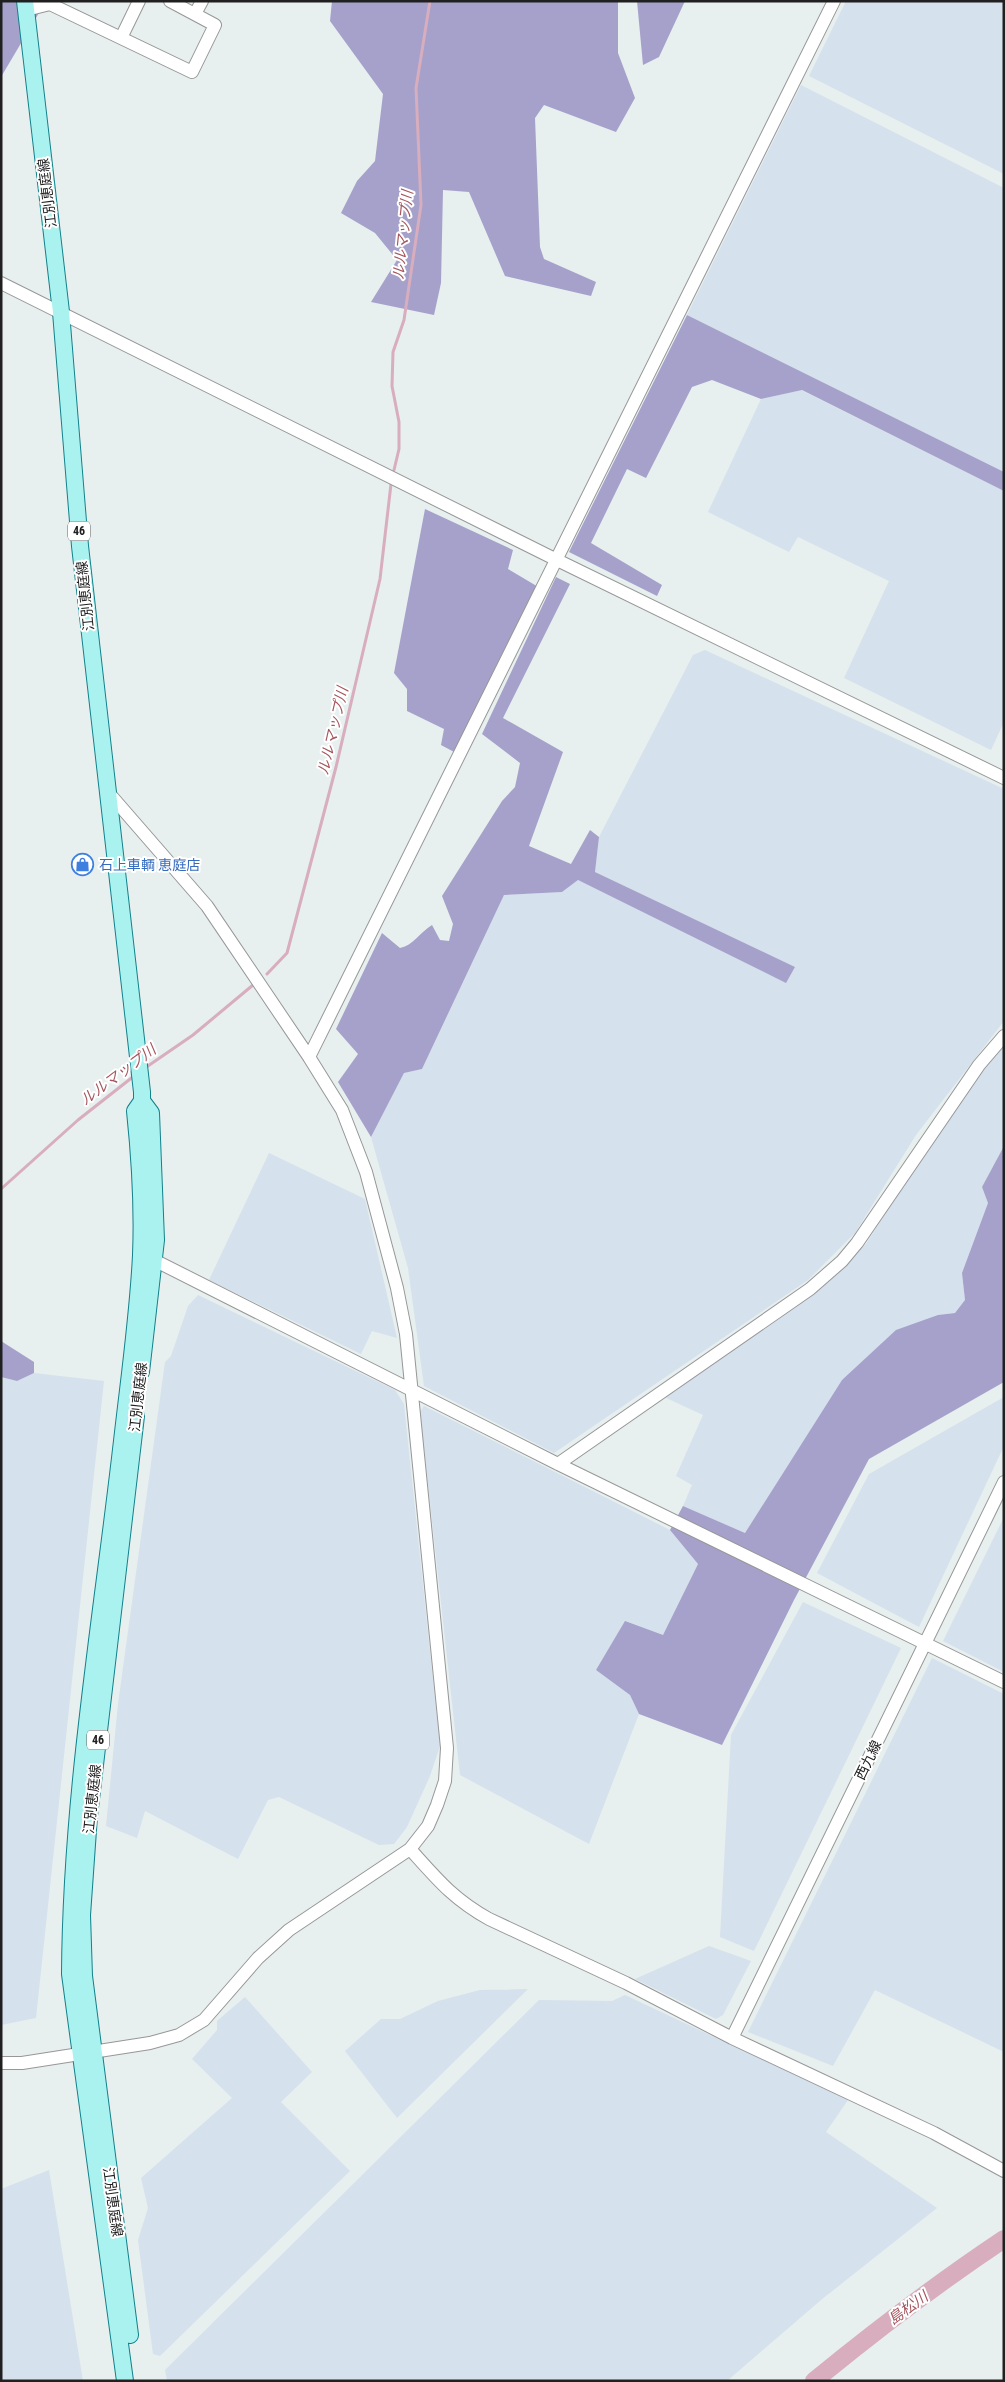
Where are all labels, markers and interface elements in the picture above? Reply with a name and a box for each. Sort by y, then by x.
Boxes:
street label: 江別恵庭線 [35,157,59,229]
water label: ルルマップ川 [389,187,417,281]
road number: 46 [68,522,90,540]
street label: 江別恵庭線 [73,560,97,632]
water label: ルルマップ川 [314,683,352,777]
shop icon: 石上車輌 恵庭店 [71,853,95,877]
place label: 石上車輌 恵庭店 [99,857,200,873]
water label: ルルマップ川 [77,1040,161,1109]
street label: 江別恵庭線 [126,1361,150,1433]
road number: 46 [87,1730,109,1750]
street label: 西九線 [852,1738,884,1782]
street label: 江別恵庭線 [80,1763,104,1835]
street label: 江別恵庭線 [100,2166,126,2238]
water label: 島松川 [885,2286,933,2329]

